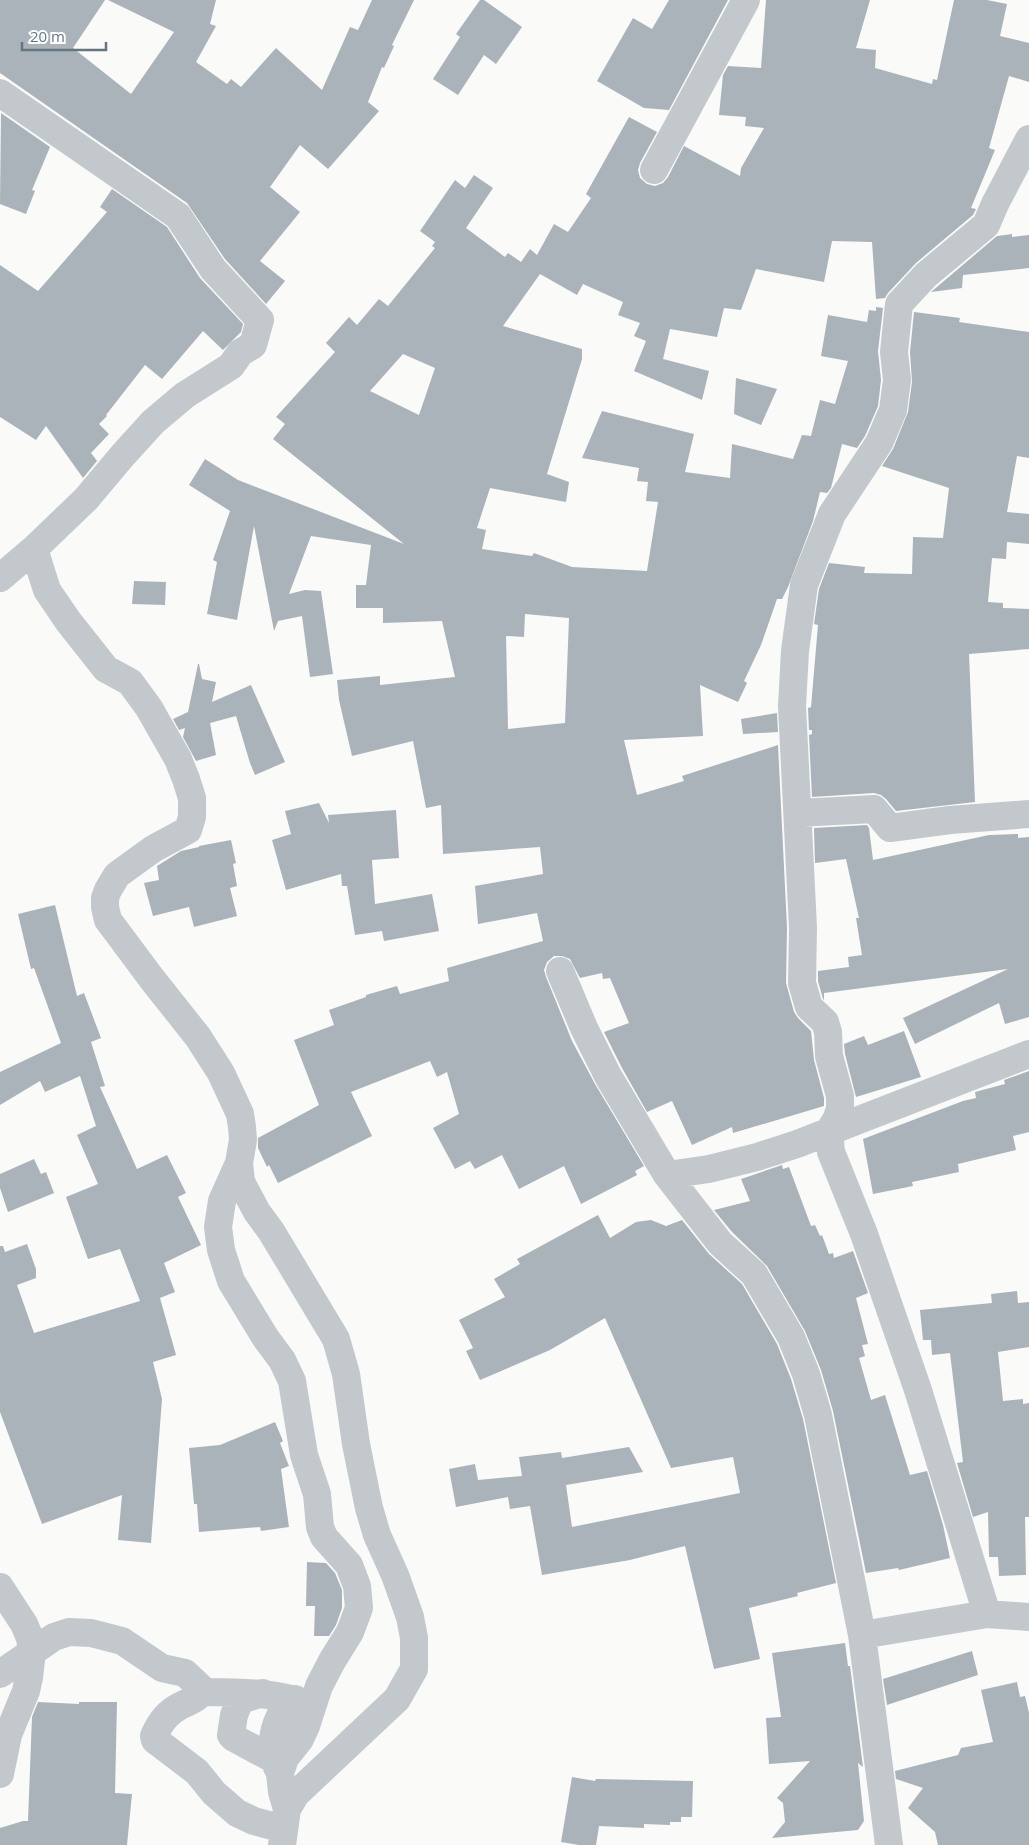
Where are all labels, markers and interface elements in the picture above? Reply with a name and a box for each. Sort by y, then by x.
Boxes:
scale bar [22,20,106,52]
text: 20 m [30,26,65,46]

